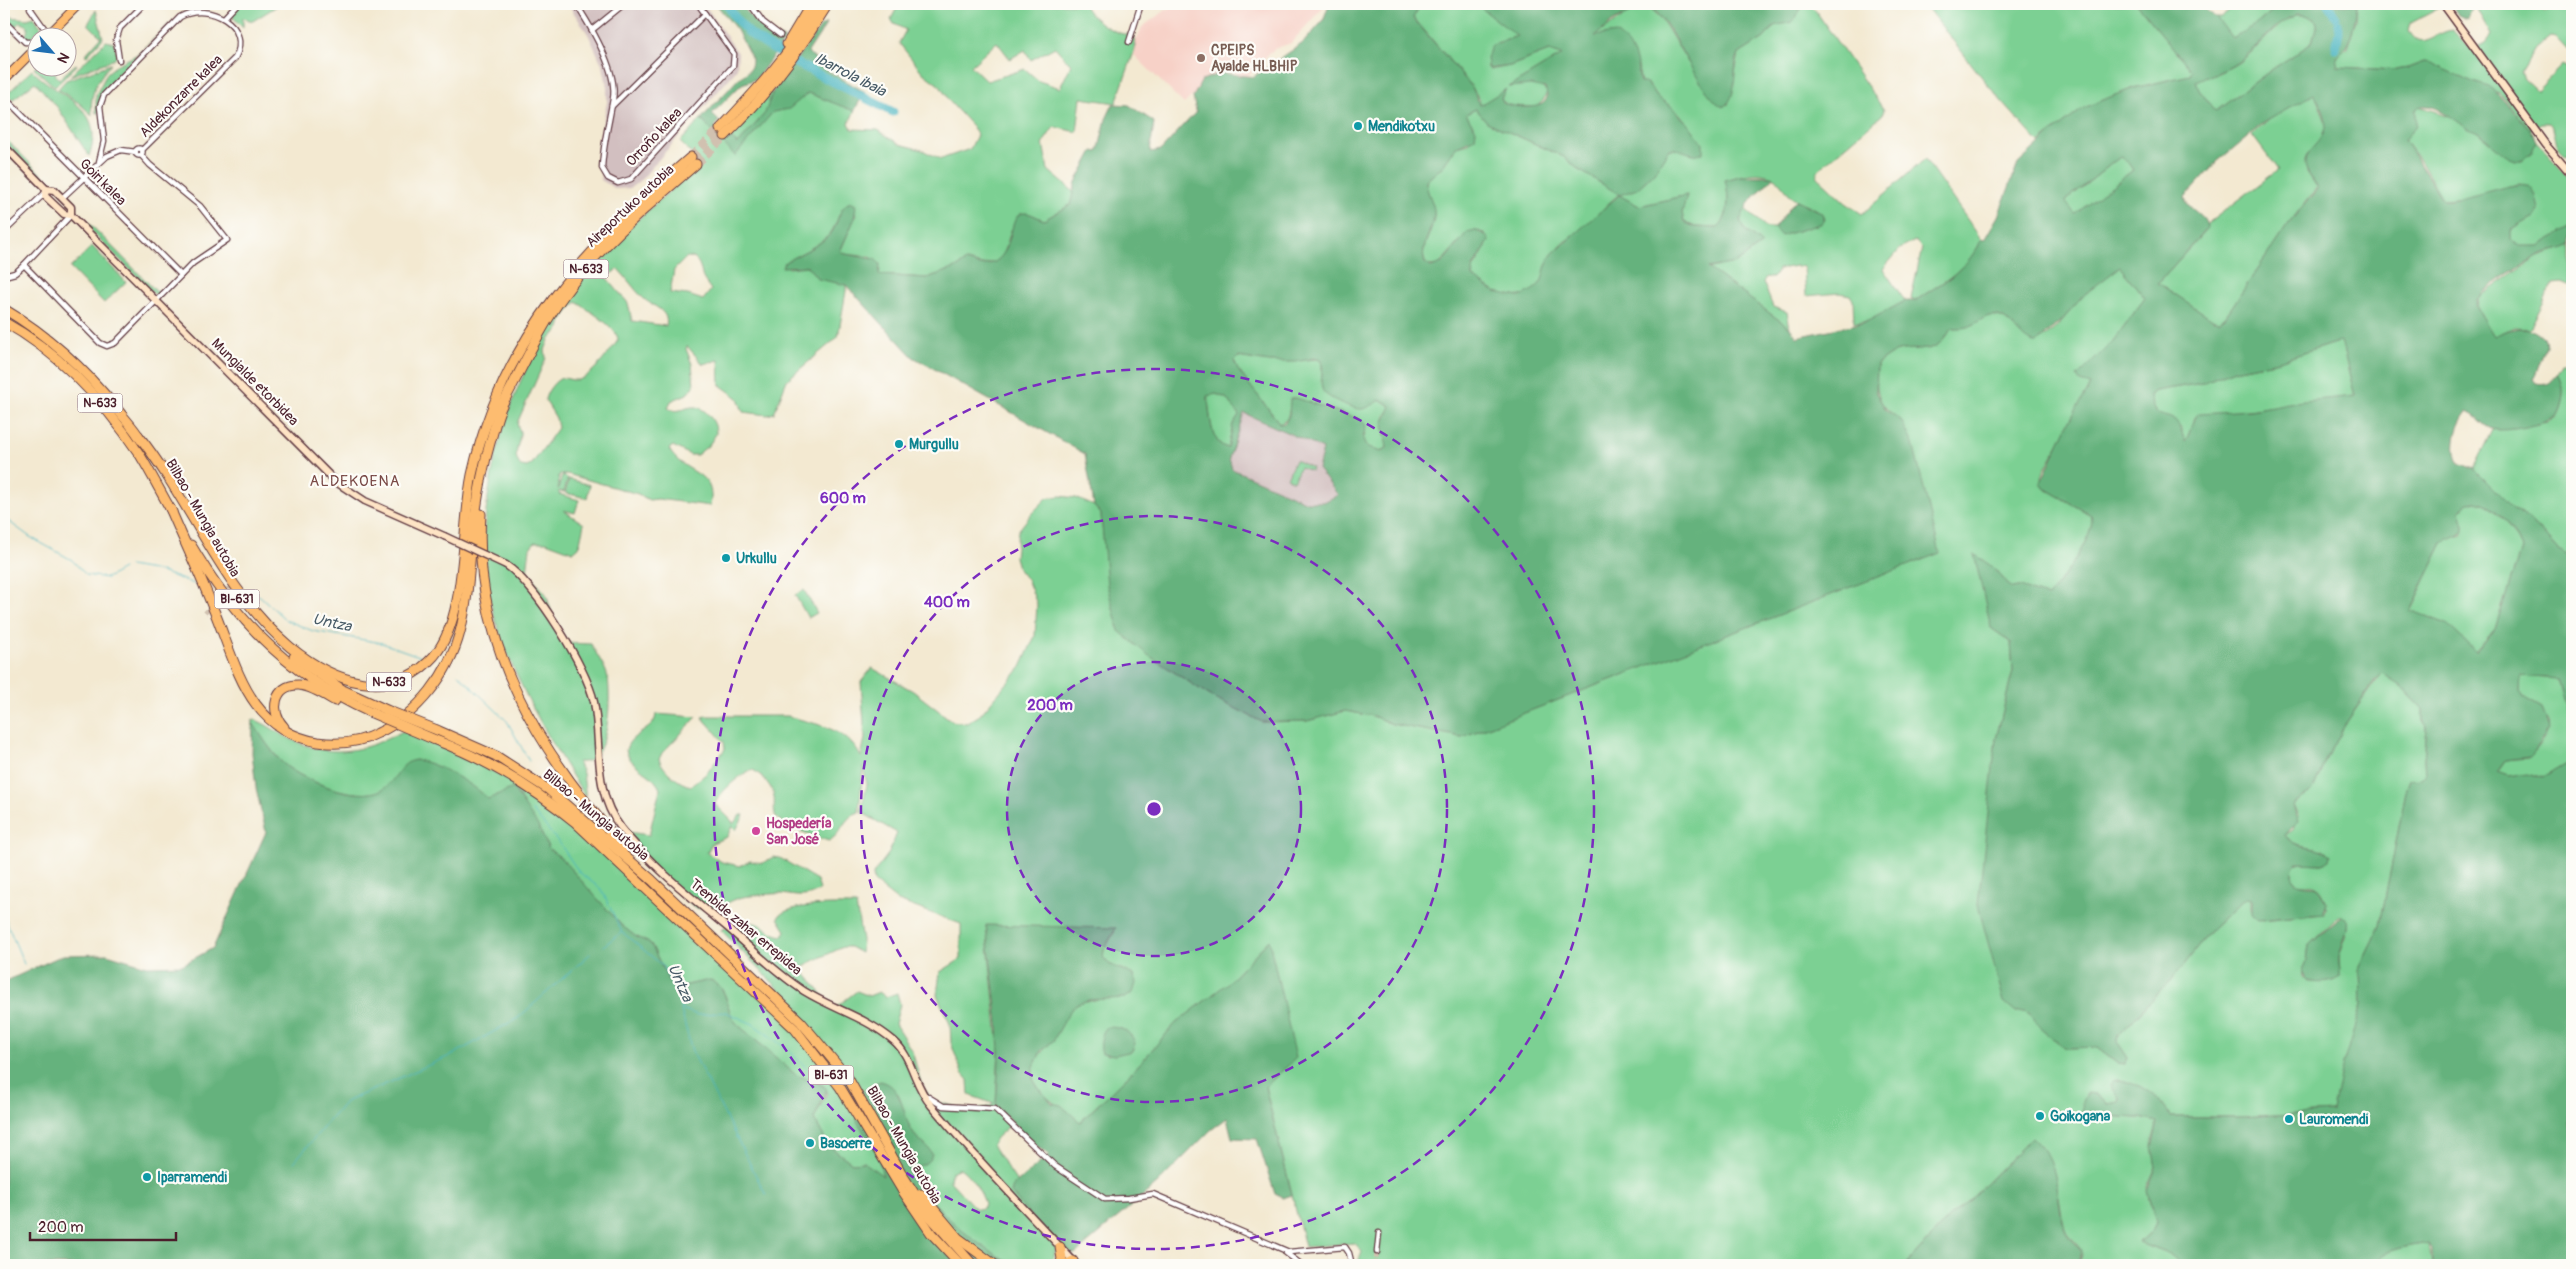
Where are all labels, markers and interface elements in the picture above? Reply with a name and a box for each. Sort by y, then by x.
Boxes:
north arrow [28,28,78,78]
place label: CPEIPS Ayalde HLBHIP [1211,42,1298,75]
water label: Ibarrola ibaia [811,49,890,102]
text: N [53,50,73,66]
street label: Aldekonzarre kalea [136,51,226,141]
marker: CPEIPS Ayalde HLBHIP [1195,52,1207,64]
street label: Orroño kalea [623,104,685,170]
place label: Mendikotxu [1368,118,1435,135]
marker: Mendikotxu [1352,120,1364,132]
street label: Goiri kalea [76,155,130,209]
street label: Aireportuko autobia [583,161,677,251]
road number: N-633 [564,260,608,278]
street label: Mungialde etorbidea [208,335,302,429]
road number: N-633 [78,393,122,412]
place label: Murgullu [909,436,959,453]
marker: Murgullu [893,438,905,450]
street label: Bilbao - Mungia autobia [162,456,244,580]
district label: ALDEKOENA [310,472,400,491]
text: 600 m [820,489,866,508]
place label: Urkullu [736,550,777,567]
marker: Urkullu [720,552,732,564]
road number: BI-631 [214,590,260,608]
text: 400 m [924,593,970,612]
water label: Untza [311,610,354,637]
road number: N-633 [366,672,412,692]
text: 200 m [1027,696,1073,715]
street label: Bilbao - Mungia autobia [540,766,652,864]
centre of rings [1145,800,1163,818]
place label: Hospedería San José [766,815,832,848]
marker: Hospedería San José [750,825,762,837]
street label: Trenbide zahar errepidea [687,875,805,979]
water label: Untza [663,961,697,1006]
road number: BI-631 [808,1066,854,1084]
street label: Bilbao - Mungia autobia [863,1083,945,1207]
place label: Goikogana [2050,1108,2111,1125]
marker: Goikogana [2034,1110,2046,1122]
place label: Lauromendi [2299,1111,2369,1128]
marker: Lauromendi [2283,1113,2295,1125]
place label: Basoerre [820,1135,873,1152]
marker: Basoerre [804,1137,816,1149]
place label: Iparramendi [157,1169,227,1186]
marker: Iparramendi [141,1171,153,1183]
scale bar [30,1209,176,1241]
text: 200 m [38,1218,83,1237]

